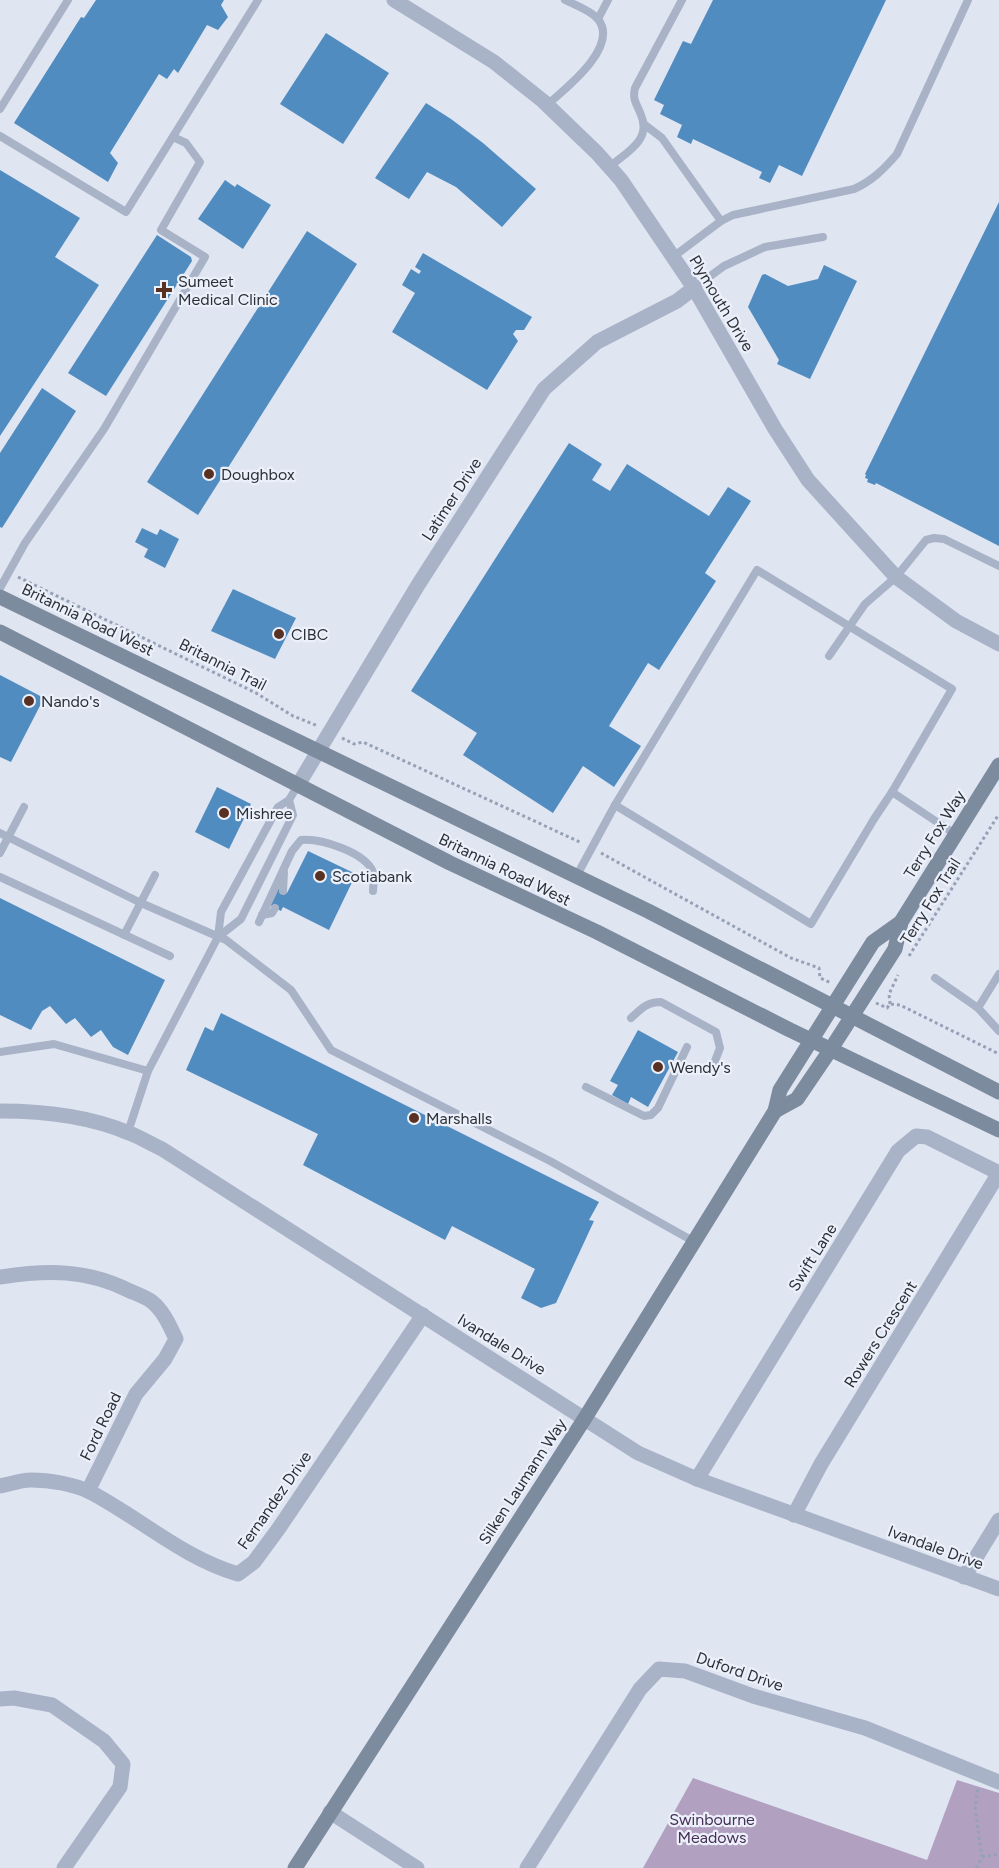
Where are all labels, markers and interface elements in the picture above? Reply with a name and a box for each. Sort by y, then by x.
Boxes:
street label: Plymouth Drive [685,252,758,355]
place label: Sumeet Medical Clinic [178,272,278,309]
marker: Sumeet Medical Clinic [155,281,173,299]
street label: Latimer Drive [418,454,485,544]
place label: Doughbox [221,465,295,484]
marker: Doughbox [202,467,216,481]
street label: Britannia Road West [19,579,157,660]
place label: CIBC [291,625,328,644]
marker: CIBC [272,627,286,641]
street label: Britannia Trail [176,634,270,695]
place label: Nando's [41,692,100,711]
marker: Nando's [22,694,36,708]
street label: Terry Fox Way [900,786,969,882]
place label: Mishree [236,804,293,823]
marker: Mishree [217,806,231,820]
street label: Britannia Road West [436,829,574,910]
street label: Terry Fox Trail [896,855,964,948]
place label: Scotiabank [332,867,412,886]
marker: Scotiabank [313,869,327,883]
place label: Wendy's [670,1058,731,1077]
marker: Wendy's [651,1060,665,1074]
place label: Marshalls [426,1109,492,1128]
marker: Marshalls [407,1111,421,1125]
street label: Swift Lane [784,1220,841,1295]
street label: Rowers Crescent [840,1277,921,1391]
street label: Ivandale Drive [454,1310,550,1379]
street label: Ford Road [76,1389,125,1463]
street label: Silken Laumann Way [475,1414,571,1548]
street label: Fernandez Drive [233,1447,316,1553]
street label: Ivandale Drive [885,1521,986,1574]
street label: Duford Drive [694,1648,786,1695]
park label: Swinbourne Meadows [669,1810,755,1847]

